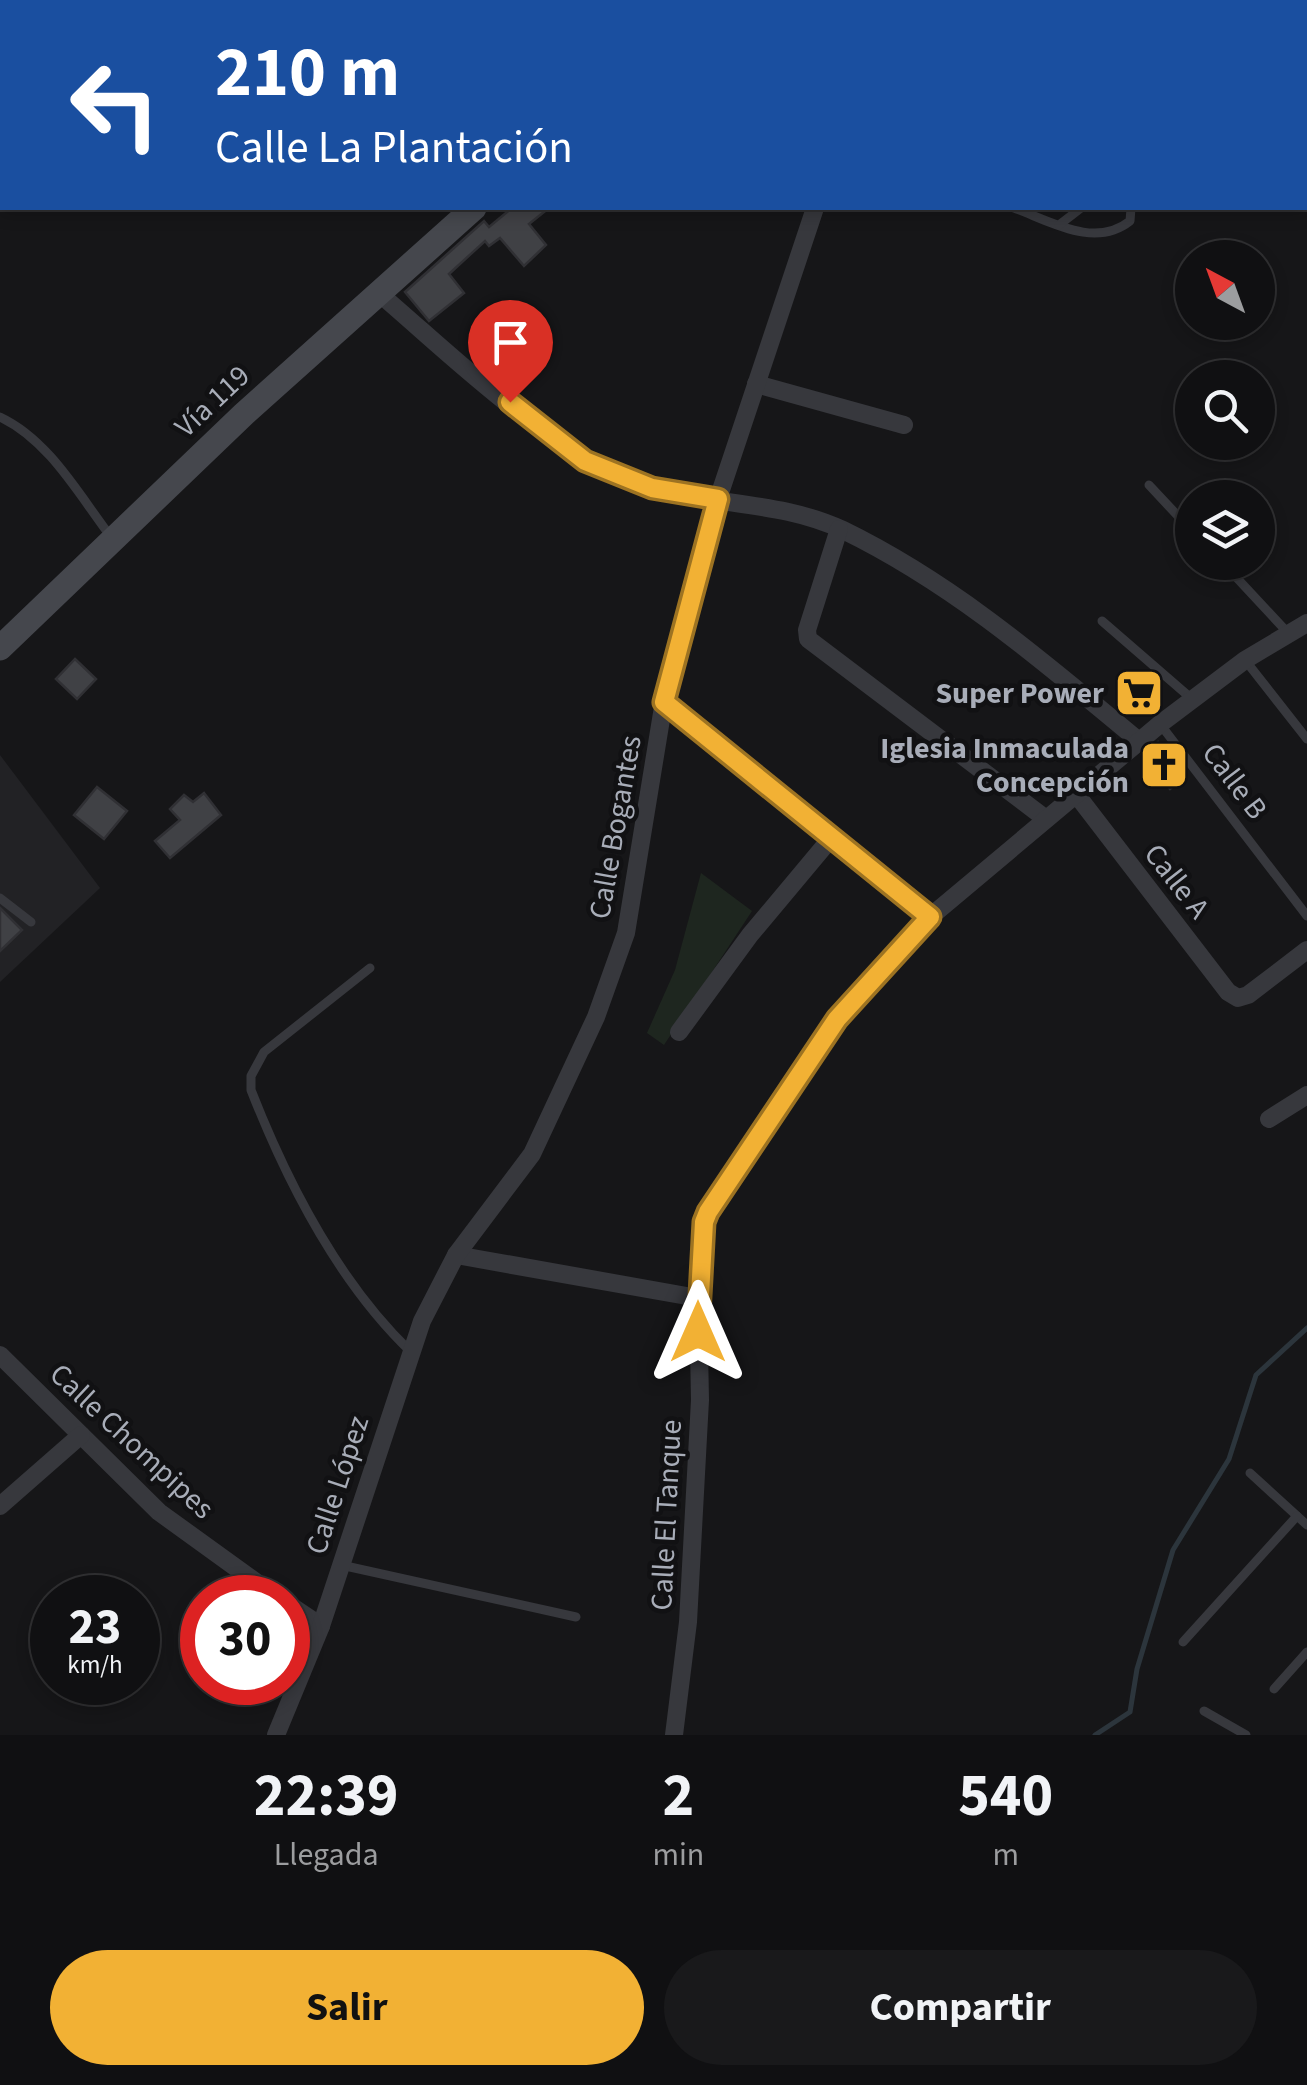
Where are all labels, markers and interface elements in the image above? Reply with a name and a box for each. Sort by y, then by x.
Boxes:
text: 210 m [215,23,400,123]
icon: left [50,40,180,170]
text: Calle La Plantación [215,116,573,180]
north arrow [1175,240,1275,340]
map controls [1175,240,1275,580]
pin [468,300,553,403]
icon: arrive [483,315,538,370]
street label: Vía 119 [165,355,260,447]
button: search [1175,360,1275,460]
button: layers [1175,480,1275,580]
supermarket icon: Super Power [1113,667,1165,719]
place label: Super Power [935,672,1104,715]
place label: Iglesia Inmaculada Concepción [880,727,1129,804]
street label: Calle Bogantes [578,732,653,922]
street label: Calle B [1192,734,1278,829]
church icon: Iglesia Inmaculada Concepción [1138,739,1190,791]
street label: Calle A [1134,835,1220,928]
position arrow [646,1280,750,1384]
street label: Calle Chompipes [40,1354,224,1529]
street label: Calle López [295,1410,380,1560]
street label: Calle El Tanque [640,1418,693,1612]
speed limit sign: 30 [180,1575,310,1705]
text: 23 [69,1592,121,1663]
text: km/h [67,1647,123,1683]
text: 22:39 [254,1754,399,1839]
text: 2 [663,1754,694,1839]
text: 540 [958,1754,1053,1839]
text: Llegada [274,1832,379,1878]
text: min [652,1832,704,1878]
text: m [992,1832,1019,1878]
button: Salir [50,1950,644,2065]
button: Compartir [664,1950,1257,2065]

